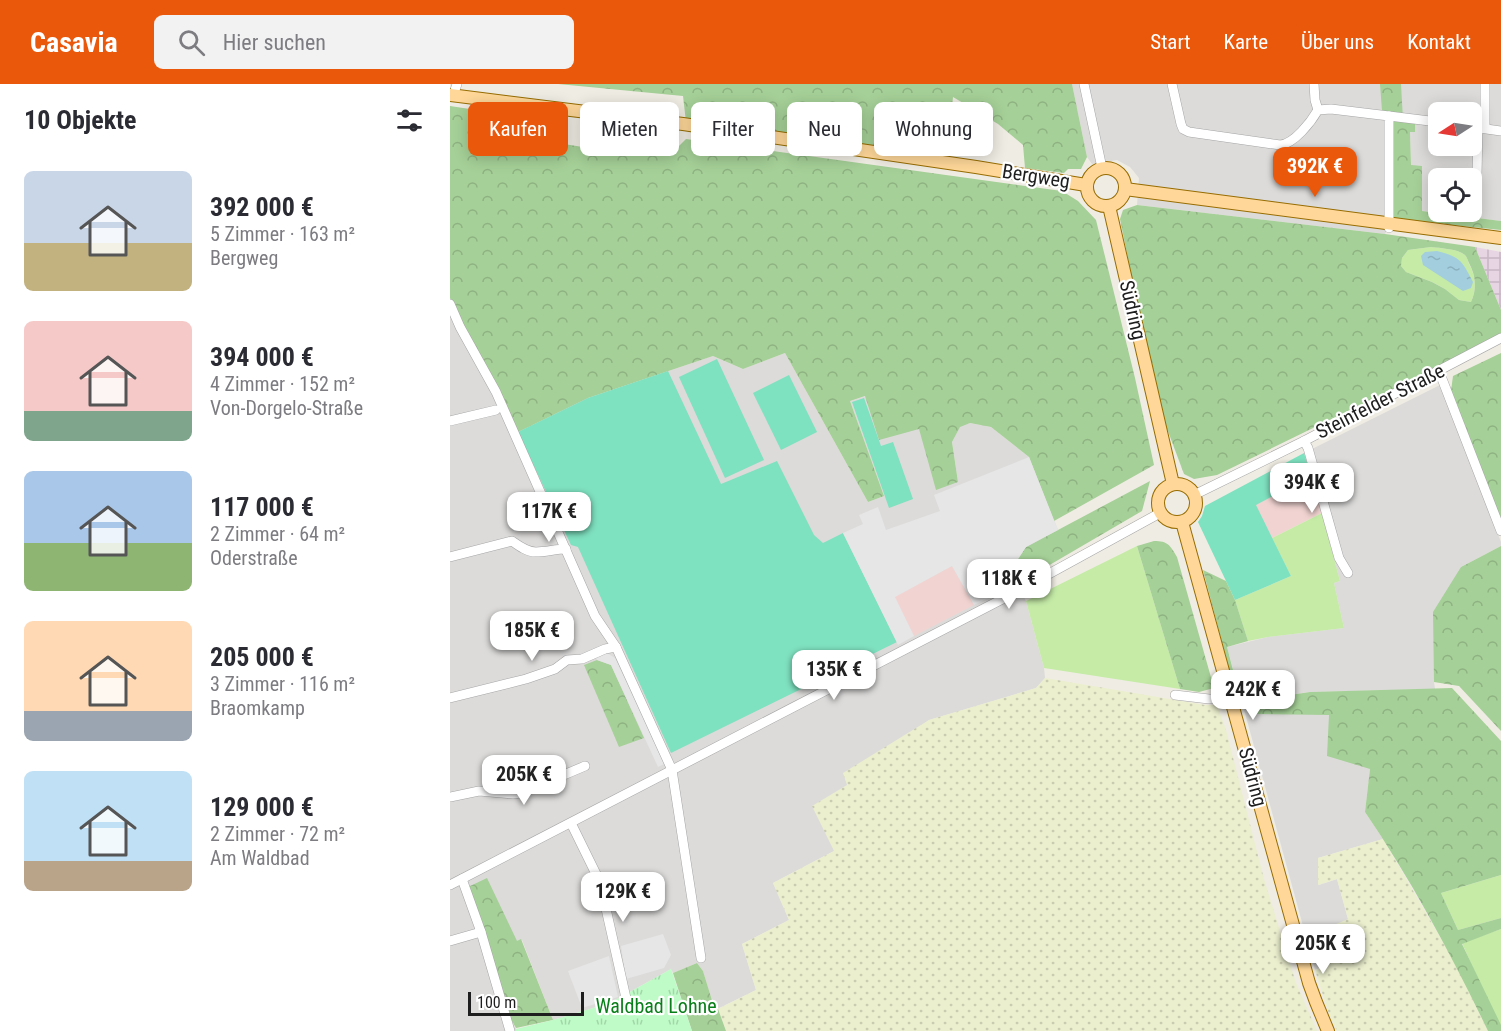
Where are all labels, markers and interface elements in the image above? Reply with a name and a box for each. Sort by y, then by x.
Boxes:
search box [154,15,574,69]
text: Casavia [30,26,118,59]
icon: search [175,26,208,59]
text: Hier suchen [223,30,326,55]
text: Start [1150,30,1191,54]
text: Karte [1224,30,1268,54]
text: Über uns [1301,30,1374,54]
text: Kontakt [1407,30,1471,54]
chip: Kaufen [468,102,568,156]
chip: Mieten [580,102,679,156]
chip: Filter [691,102,775,156]
chip: Neu [787,102,862,156]
chip: Wohnung [874,102,993,156]
north arrow [1428,102,1482,156]
map controls [1428,102,1482,222]
icon: filters [393,104,426,137]
text: 10 Objekte [24,105,137,135]
pin: 392K € [1266,147,1364,198]
text: 392K € [1287,154,1343,178]
street label: Bergweg [1000,159,1072,193]
button: locate [1428,168,1482,222]
text: 392 000 € [210,192,314,222]
icon: home [72,195,144,267]
text: 5 Zimmer · 163 m² [210,222,355,246]
text: Bergweg [210,246,278,270]
street label: Südring [1115,278,1151,342]
text: 394 000 € [210,342,314,372]
icon: home [72,345,144,417]
street label: Steinfelder Straße [1312,358,1448,444]
text: 4 Zimmer · 152 m² [210,372,355,396]
text: Von-Dorgelo-Straße [210,396,363,420]
pin: 394K € [1263,463,1361,514]
text: 394K € [1284,470,1340,494]
text: 117 000 € [210,492,314,522]
pin: 117K € [500,492,598,543]
icon: home [72,495,144,567]
text: 117K € [521,499,577,523]
text: 2 Zimmer · 64 m² [210,522,345,546]
text: Oderstraße [210,546,298,570]
pin: 118K € [960,559,1058,610]
text: 118K € [981,566,1037,590]
pin: 185K € [483,611,581,662]
text: 185K € [504,618,560,642]
text: 205 000 € [210,642,314,672]
icon: home [72,645,144,717]
pin: 135K € [785,650,883,701]
text: 135K € [806,657,862,681]
pin: 242K € [1204,670,1302,721]
text: 3 Zimmer · 116 m² [210,672,355,696]
text: 242K € [1225,677,1281,701]
text: Braomkamp [210,696,305,720]
street label: Südring [1234,745,1272,809]
pin: 205K € [475,755,573,806]
text: 205K € [496,762,552,786]
text: 129 000 € [210,792,314,822]
icon: home [72,795,144,867]
text: 2 Zimmer · 72 m² [210,822,345,846]
text: Am Waldbad [210,846,310,870]
pin: 129K € [574,872,672,923]
text: 129K € [595,879,651,903]
pin: 205K € [1274,924,1372,975]
text: 205K € [1295,931,1351,955]
scale bar [468,989,584,1016]
text: 100 m [477,993,516,1012]
park label: Waldbad Lohne [595,994,717,1018]

